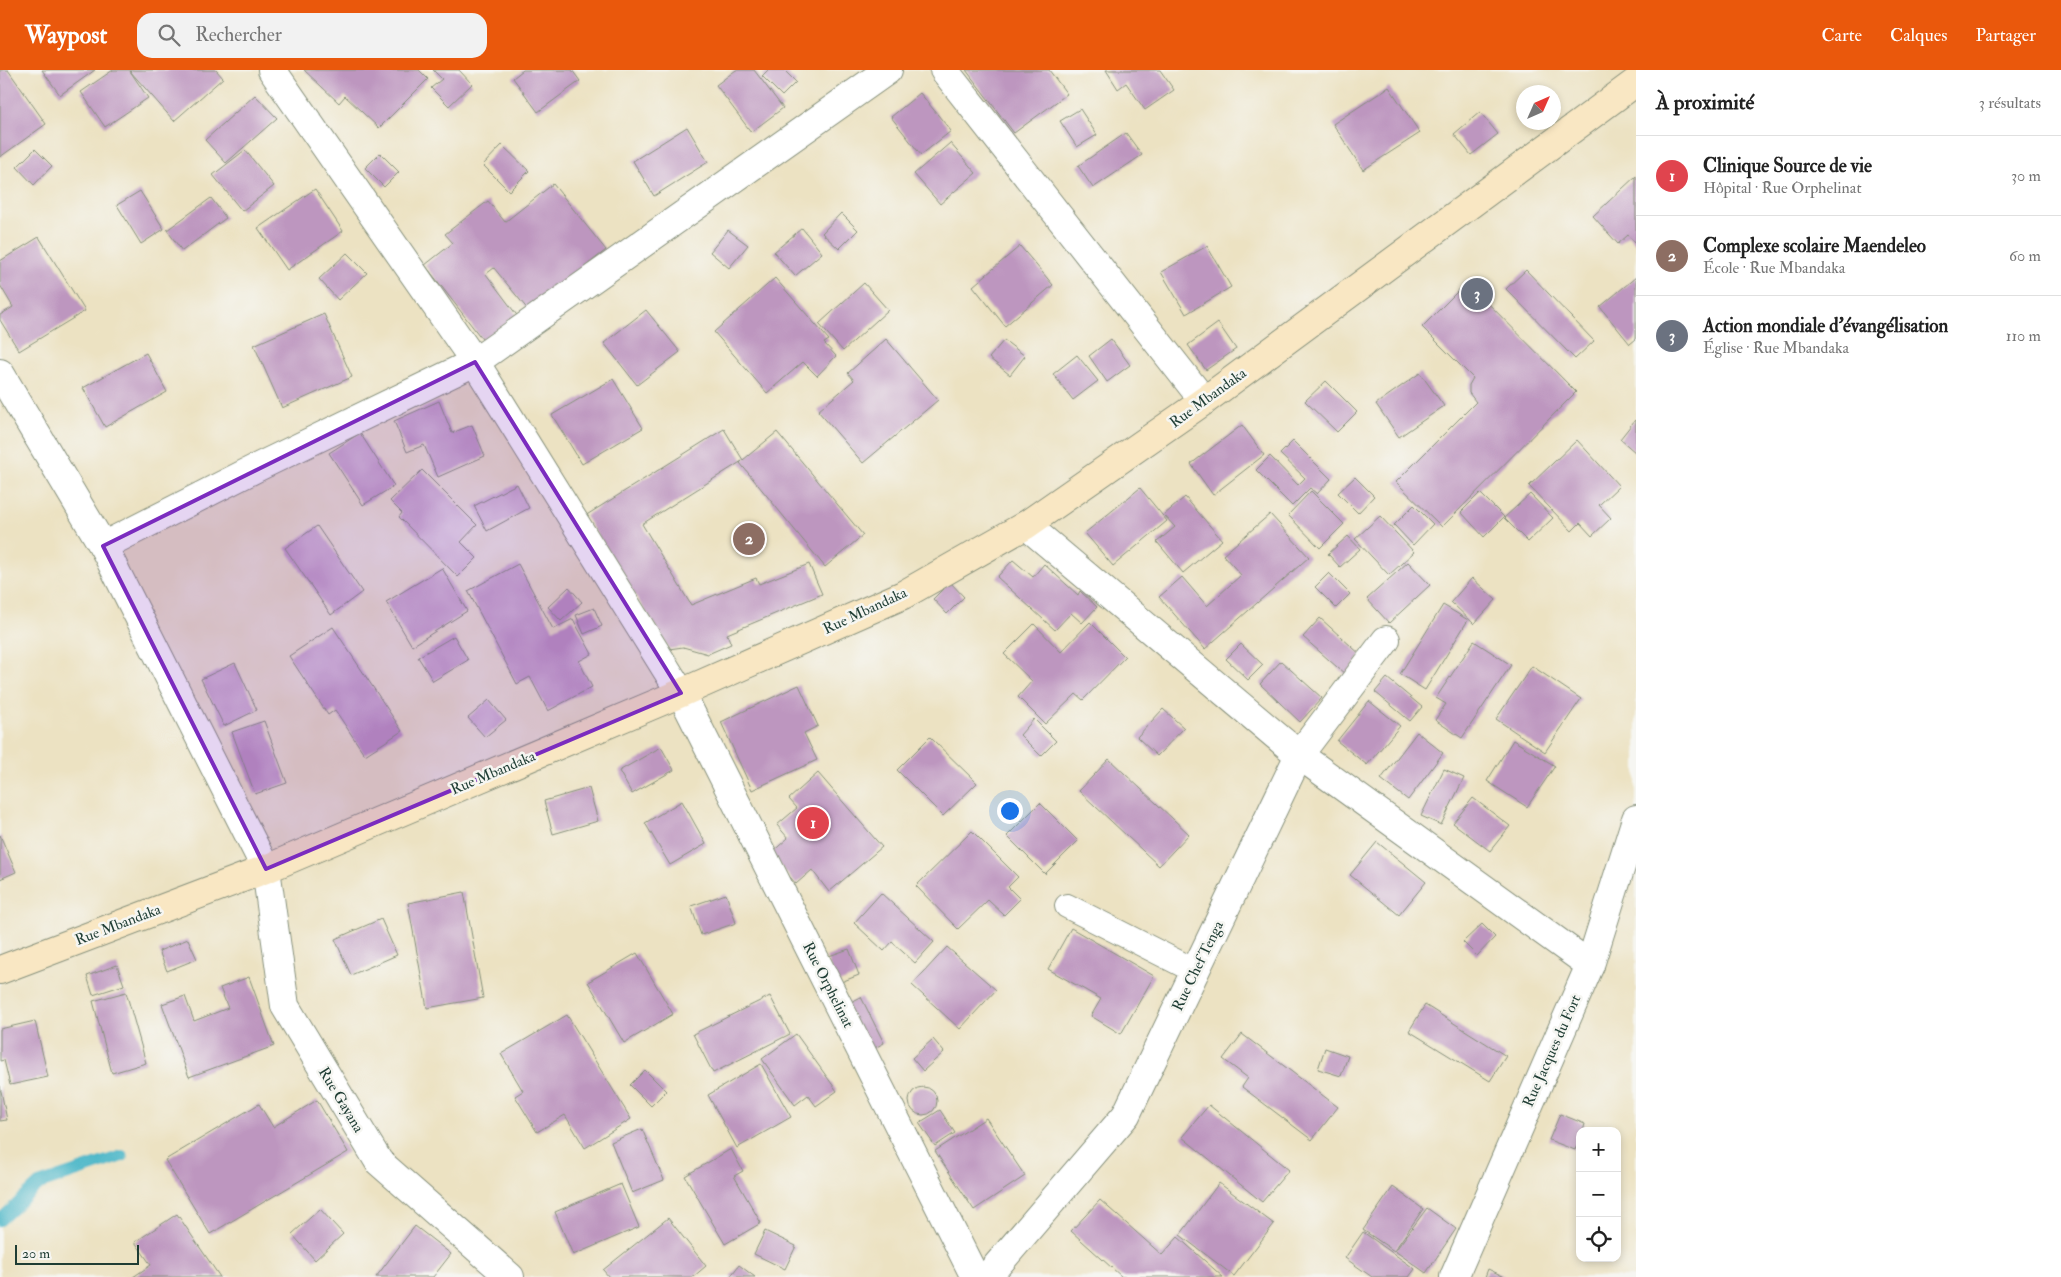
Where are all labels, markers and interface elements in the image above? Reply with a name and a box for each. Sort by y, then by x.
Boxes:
search box [137,13,487,58]
text: Waypost [25,20,107,51]
icon: search [155,21,183,49]
text: Rechercher [195,23,282,47]
text: Carte [1821,24,1862,47]
text: Calques [1890,24,1947,47]
text: Partager [1975,24,2036,47]
north arrow [1516,85,1561,130]
text: À proximité [1656,89,1754,116]
text: 3 résultats [1979,93,2041,113]
text: Clinique Source de vie [1703,154,1872,178]
text: 1 [1669,166,1675,186]
text: 30 m [2011,166,2041,186]
text: Hôpital · Rue Orphelinat [1703,178,1862,198]
text: Complexe scolaire Maendeleo [1703,234,1926,258]
text: 2 [1668,246,1676,266]
text: 60 m [2009,246,2041,266]
text: École · Rue Mbandaka [1703,258,1845,278]
pin: 3 [1461,275,1493,313]
text: Action mondiale d'évangélisation [1703,314,1948,338]
text: 3 [1669,326,1675,346]
text: 110 m [2006,326,2041,346]
text: Église · Rue Mbandaka [1703,338,1849,358]
street label: Rue Mbandaka [1166,363,1251,432]
pin: 2 [733,520,765,558]
street label: Rue Mbandaka [820,583,911,639]
street label: Rue Mbandaka [448,746,539,799]
your location [997,798,1023,824]
pin: 1 [797,804,829,842]
street label: Rue Mbandaka [72,900,164,950]
street label: Rue Chef Tenga [1168,917,1228,1014]
street label: Rue Orphelinat [797,939,858,1032]
street label: Rue Jacques du Fort [1519,992,1586,1110]
street label: Rue Gayana [314,1064,368,1137]
map controls [1576,1127,1621,1262]
button: + [1576,1127,1621,1172]
button: − [1576,1172,1621,1217]
button: locate [1576,1217,1621,1262]
scale bar [15,1242,139,1265]
text: 20 m [22,1245,50,1262]

